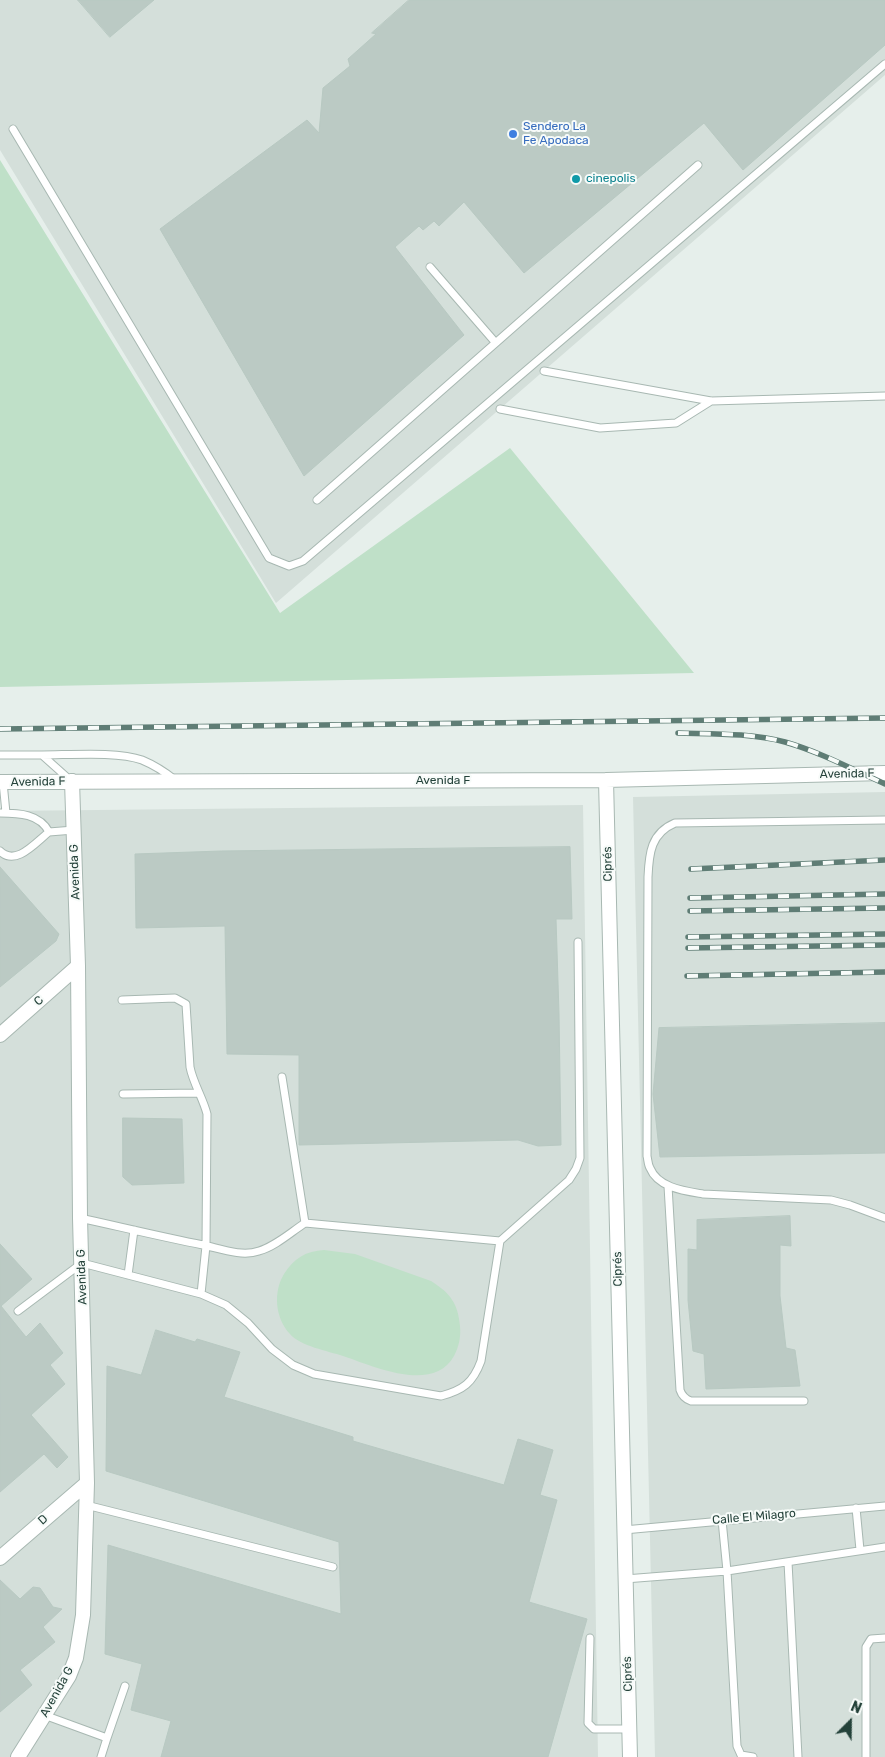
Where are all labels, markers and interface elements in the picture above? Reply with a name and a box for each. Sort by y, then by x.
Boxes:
place label: Sendero La Fe Apodaca [523,120,589,148]
marker: Sendero La Fe Apodaca [507,128,519,140]
place label: cinepolis [586,172,635,186]
marker: cinepolis [570,173,582,185]
street label: Avenida F [820,766,874,782]
street label: Avenida F [11,774,65,790]
street label: Avenida F [416,774,470,788]
street label: Avenida G [67,844,83,900]
street label: Ciprés [600,846,616,882]
street label: C [31,993,47,1009]
street label: Avenida G [74,1249,90,1305]
street label: Ciprés [610,1251,626,1287]
street label: Calle El Milagro [712,1506,796,1528]
street label: D [35,1512,51,1528]
street label: Ciprés [620,1656,636,1692]
street label: Avenida G [37,1664,77,1720]
north arrow [825,1697,875,1747]
text: N [848,1698,864,1718]

